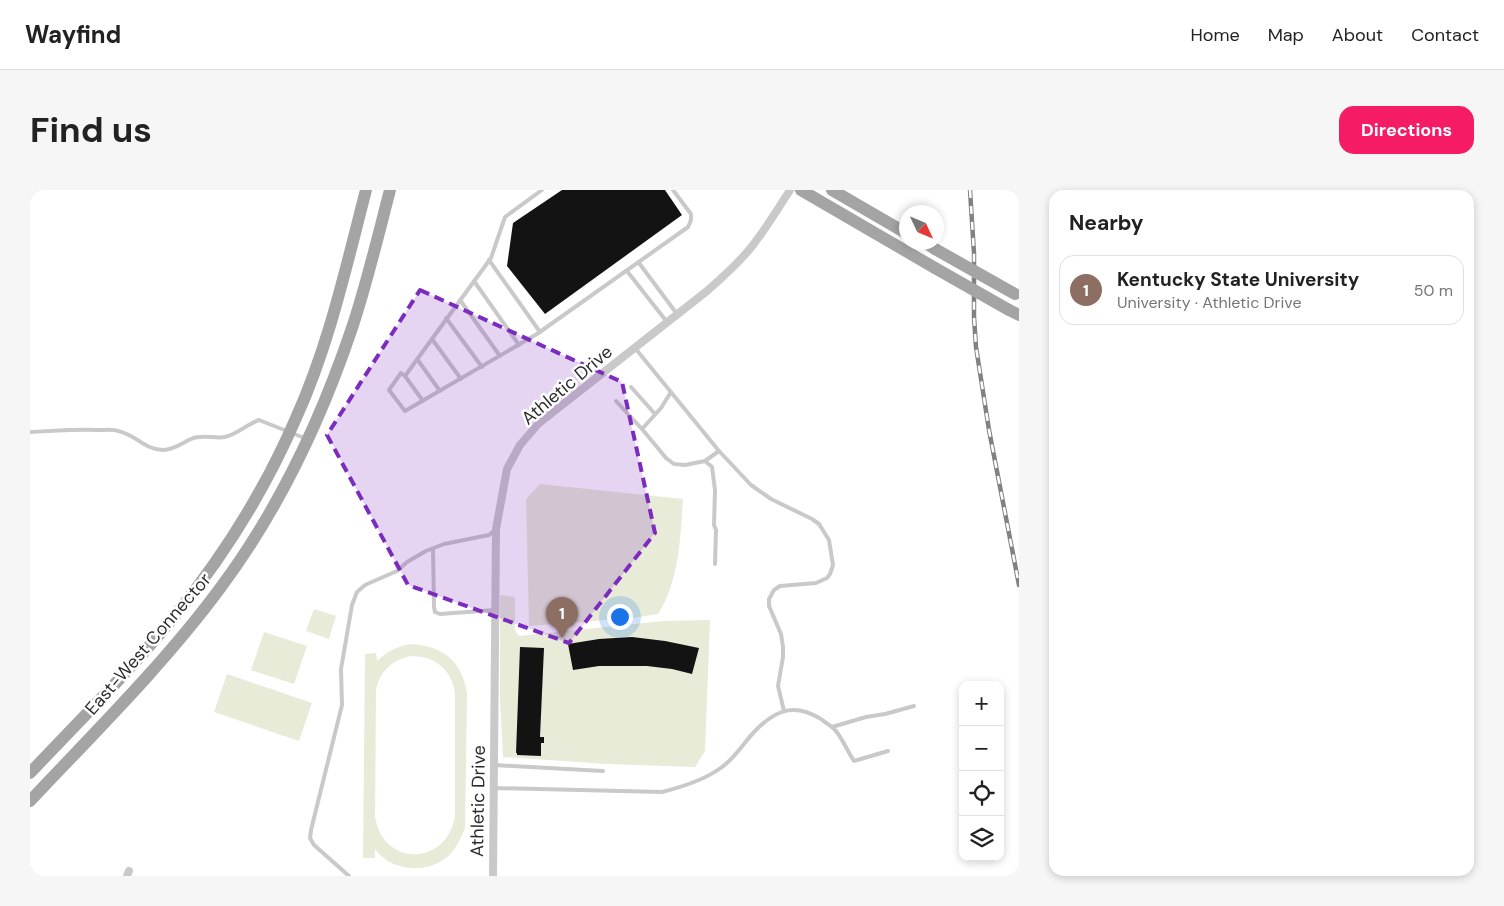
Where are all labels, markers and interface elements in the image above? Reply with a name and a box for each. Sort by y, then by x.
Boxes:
text: Wayfind [25,19,121,50]
text: Home [1190,23,1240,47]
text: Map [1268,23,1304,47]
text: About [1332,23,1383,47]
text: Contact [1411,23,1479,47]
button: Directions [1339,106,1474,154]
text: Find us [30,107,152,153]
north arrow [899,205,944,250]
text: Nearby [1069,209,1143,237]
text: Kentucky State University [1117,267,1359,292]
text: 1 [1083,280,1089,301]
text: 50 m [1414,280,1453,301]
text: University · Athletic Drive [1117,292,1301,313]
street label: Athletic Drive [517,340,617,430]
street label: East-West Connector [80,568,217,720]
pin: 1 [546,597,578,638]
your location [607,604,633,630]
map controls [959,681,1004,861]
button: + [959,681,1004,726]
button: − [959,726,1004,771]
street label: Athletic Drive [465,745,491,857]
button: locate [959,771,1004,816]
button: layers [959,816,1004,861]

